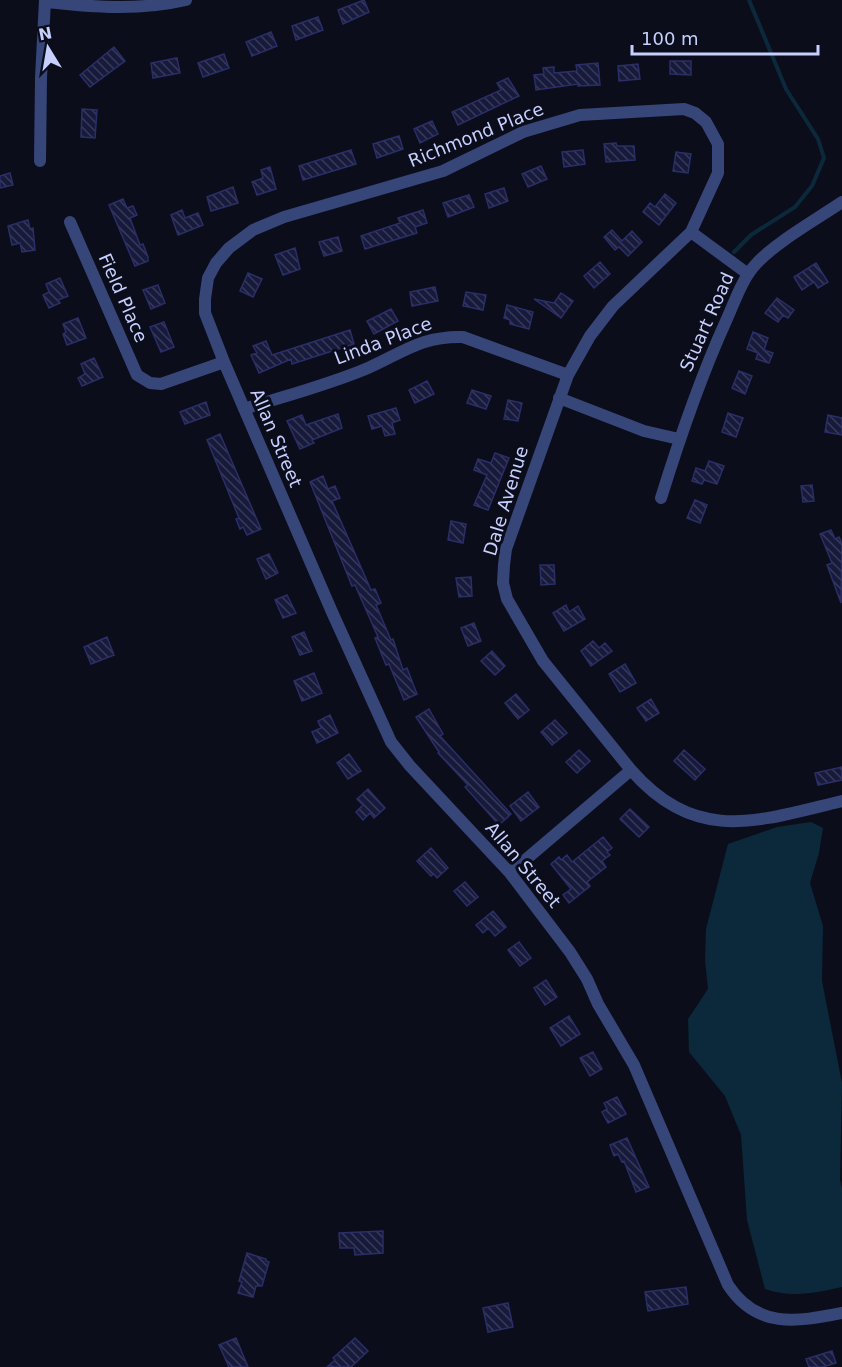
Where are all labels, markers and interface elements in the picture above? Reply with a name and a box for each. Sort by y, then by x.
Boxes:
north arrow [18,18,78,78]
scale bar [632,18,818,56]
text: N [37,23,54,44]
text: 100 m [641,28,699,49]
street label: Richmond Place [405,98,546,171]
street label: Field Place [95,250,152,346]
street label: Stuart Road [675,269,738,375]
street label: Linda Place [331,312,434,369]
street label: Allan Street [246,385,307,490]
street label: Dale Avenue [479,443,532,558]
street label: Allan Street [482,818,565,912]

